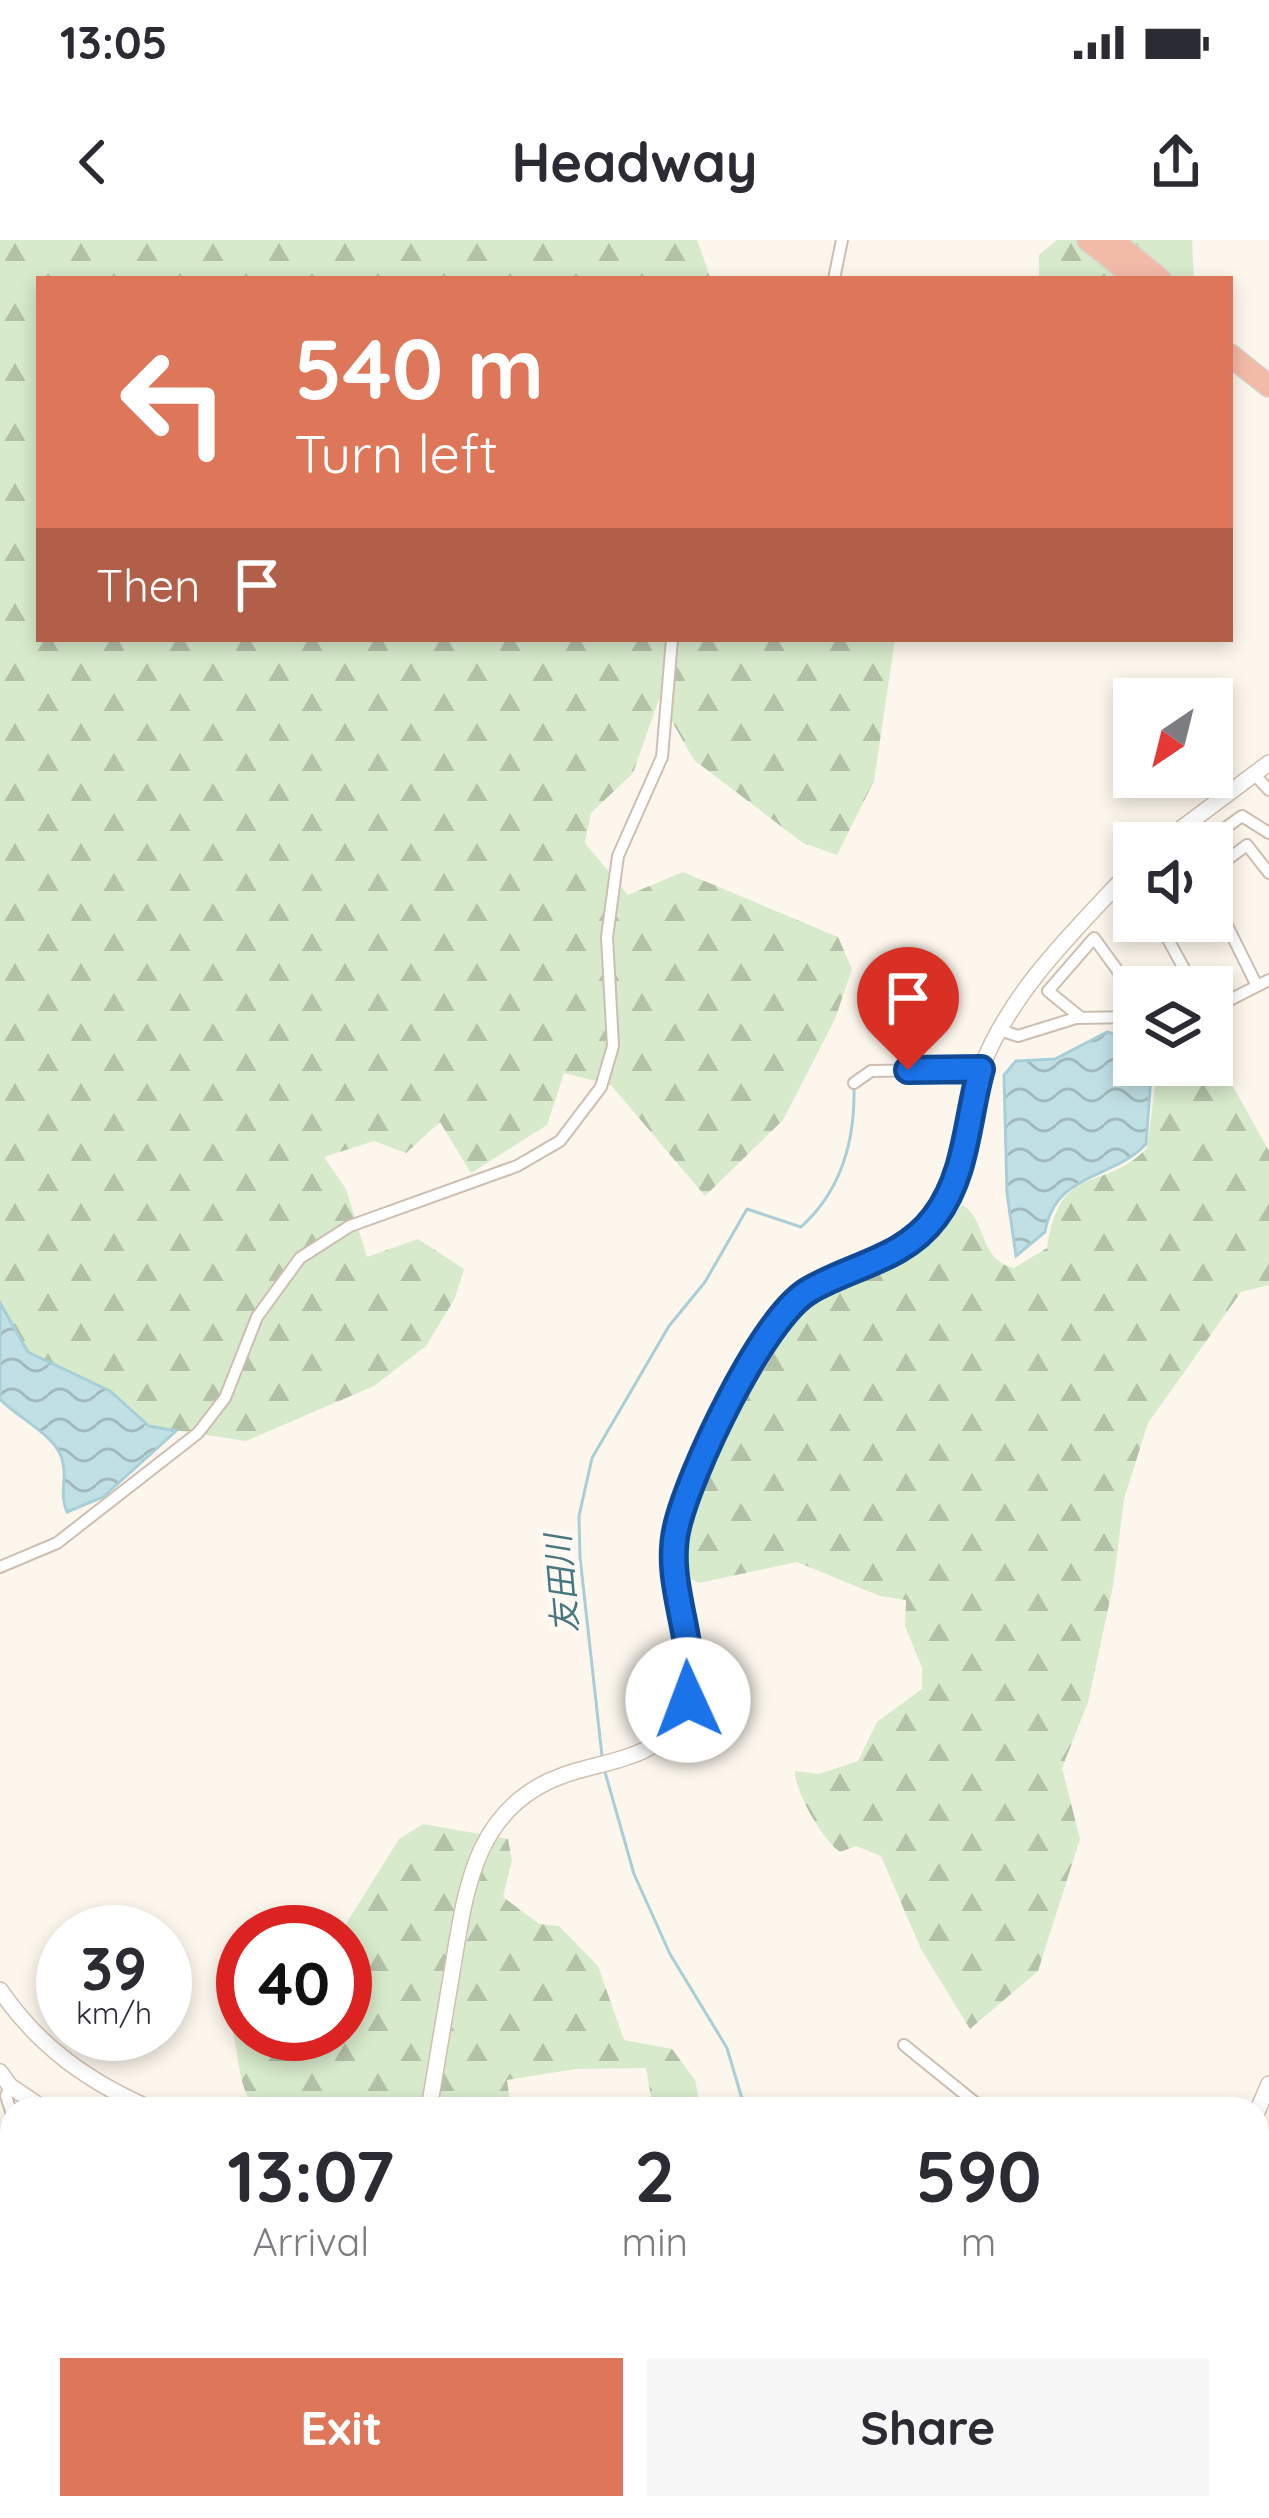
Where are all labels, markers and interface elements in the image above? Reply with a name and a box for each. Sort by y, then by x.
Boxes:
text: 13:05 [60,14,168,70]
text: Headway [511,128,758,196]
icon: back [60,129,126,195]
icon: share [1143,129,1209,195]
text: 540 m [294,315,544,420]
icon: left [96,324,252,480]
text: Turn left [294,419,498,487]
icon: arrive [224,552,290,618]
text: Then [96,557,200,613]
north arrow [1113,678,1233,798]
map controls [1113,678,1233,1086]
button: sound [1113,822,1233,942]
pin [857,947,959,1070]
icon: arrive [875,965,941,1031]
button: layers [1113,966,1233,1086]
water label: 友田川 [536,1530,586,1635]
position arrow [625,1637,751,1763]
speed limit sign: 40 [216,1905,372,2061]
text: 39 [81,1930,147,2005]
text: km/h [76,1994,152,2032]
text: 13:07 [227,2130,394,2220]
text: 2 [634,2130,675,2220]
text: 590 [915,2130,1042,2220]
text: Arrival [252,2217,369,2266]
text: min [622,2217,688,2266]
text: m [961,2217,996,2266]
button: Exit [60,2358,623,2496]
button: Share [647,2358,1209,2496]

